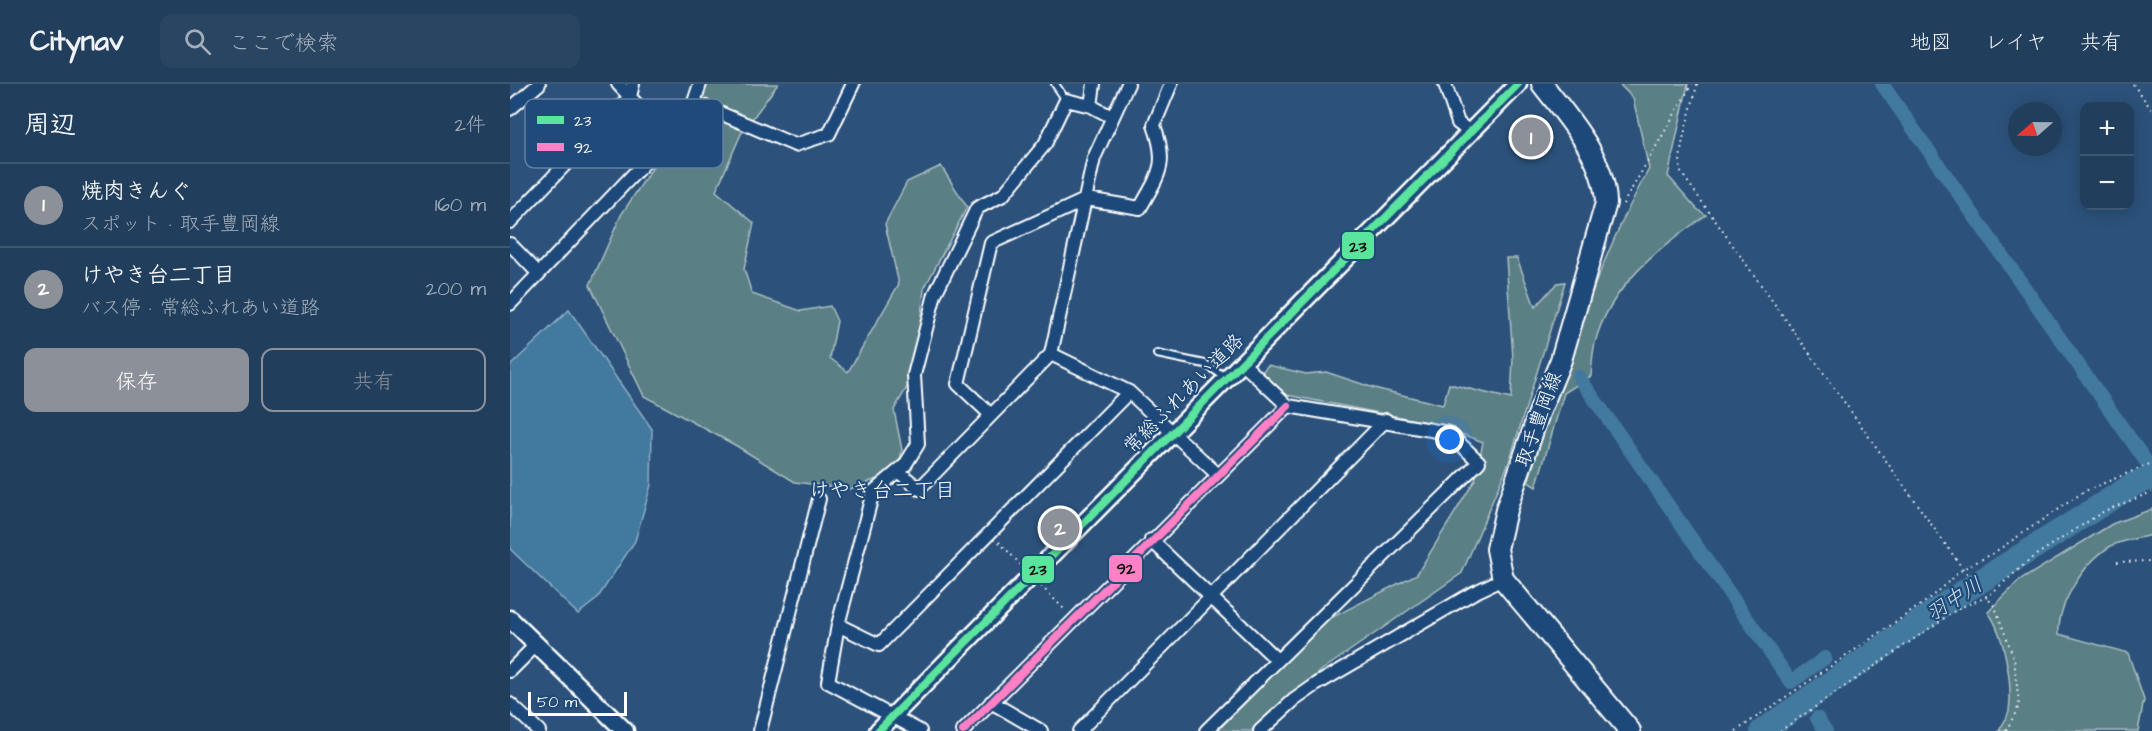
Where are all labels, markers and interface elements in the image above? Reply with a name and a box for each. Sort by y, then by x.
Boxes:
search box [160,14,580,68]
text: Citynav [30,22,124,61]
icon: search [181,25,214,58]
text: ここで検索 [229,28,339,59]
text: 地図 [1910,28,1952,57]
text: レイヤ [1985,28,2047,57]
text: 共有 [2080,28,2122,57]
legend [525,99,723,168]
north arrow [2008,102,2062,156]
map controls [2080,102,2134,210]
button: + [2080,102,2134,156]
text: 周辺 [24,107,76,143]
text: 23 [574,110,591,132]
text: 2件 [455,111,486,139]
pin: 1 [1512,115,1550,160]
text: 92 [574,137,592,159]
button: − [2080,156,2134,210]
text: 焼肉きんぐ [81,176,191,207]
text: 1 [42,191,45,219]
text: 160 m [435,191,486,219]
text: スポット · 取手豊岡線 [81,210,280,238]
line badge: 23 [1341,231,1375,260]
text: 23 [1348,236,1368,258]
text: けやき台二丁目 [81,260,235,291]
text: 2 [38,275,49,303]
text: 200 m [426,275,486,303]
text: バス停 · 常総ふれあい道路 [81,294,320,322]
street label: 常総ふれあい道路 [1117,327,1250,460]
button: 保存 [24,348,249,412]
button: 共有 [261,348,486,412]
street label: 取手豊岡線 [1509,368,1569,471]
your location [1435,425,1464,454]
district label: けやき台二丁目 [809,476,956,505]
pin: 2 [1040,506,1080,550]
line badge: 92 [1108,554,1143,583]
line badge: 23 [1021,555,1055,584]
text: 92 [1117,558,1136,580]
text: 23 [1028,559,1048,581]
water label: 羽中川 [1920,570,1989,629]
scale bar [528,689,627,716]
text: 50 m [537,691,577,713]

